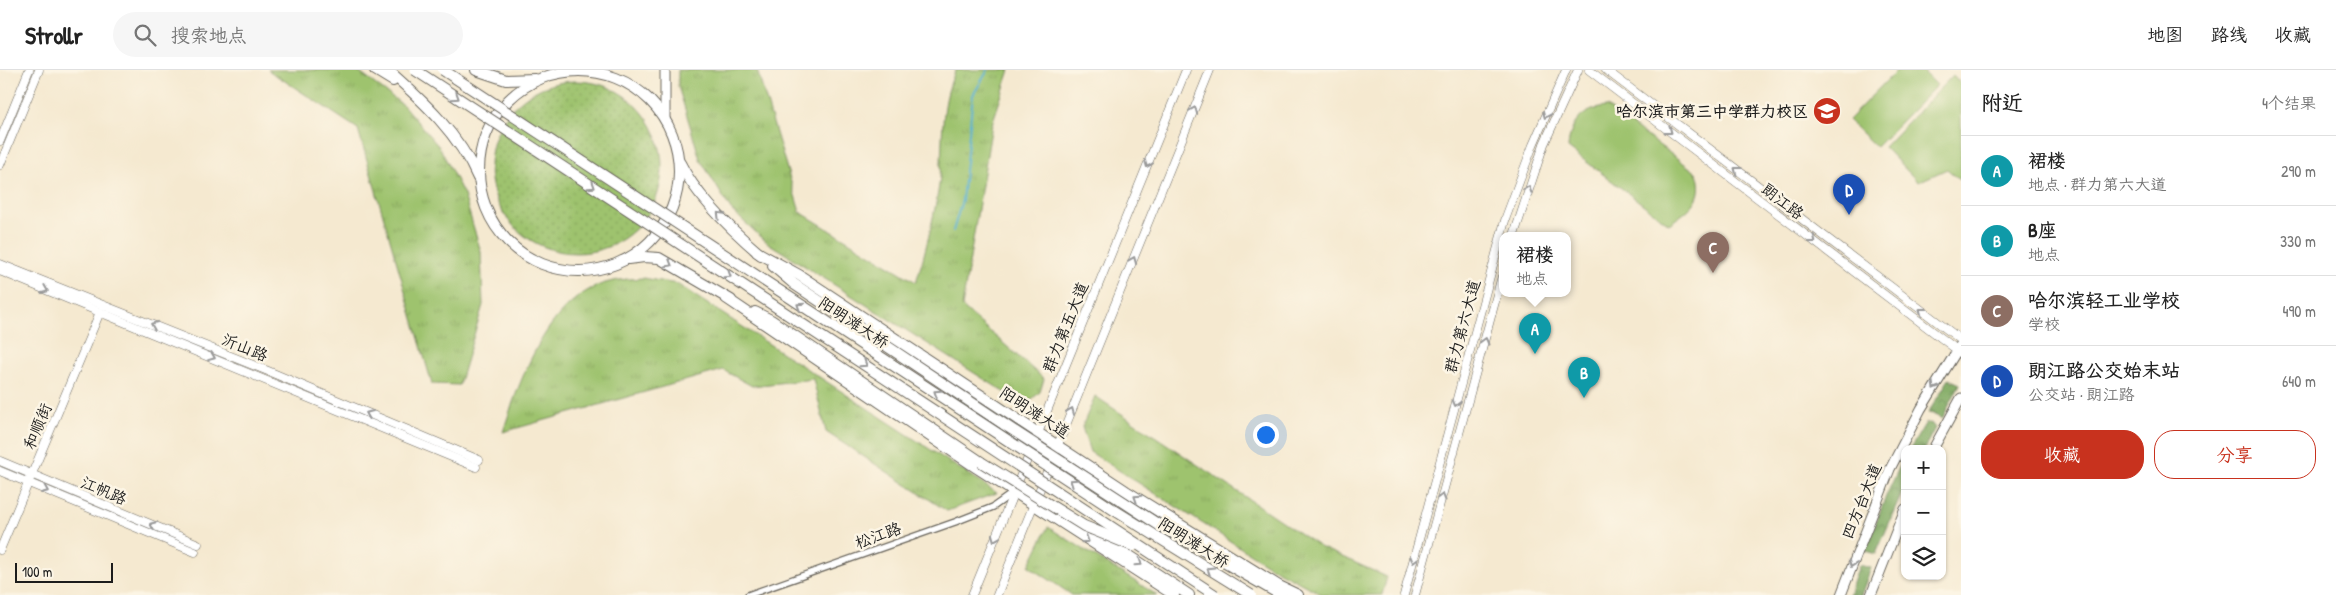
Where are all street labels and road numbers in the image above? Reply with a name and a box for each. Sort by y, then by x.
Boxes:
street label: 朗江路 [1757,178,1809,224]
street label: 群力第六大道 [1439,277,1485,375]
street label: 群力第五大道 [1037,278,1093,376]
street label: 阳明滩大桥 [814,291,894,353]
street label: 沂山路 [219,328,271,366]
street label: 阳明滩大道 [995,381,1075,443]
street label: 和顺街 [17,400,57,452]
street label: 四方台大道 [1836,460,1886,542]
street label: 江帆路 [78,470,130,510]
street label: 阳明滩大桥 [1154,511,1234,573]
street label: 松江路 [852,516,904,554]

